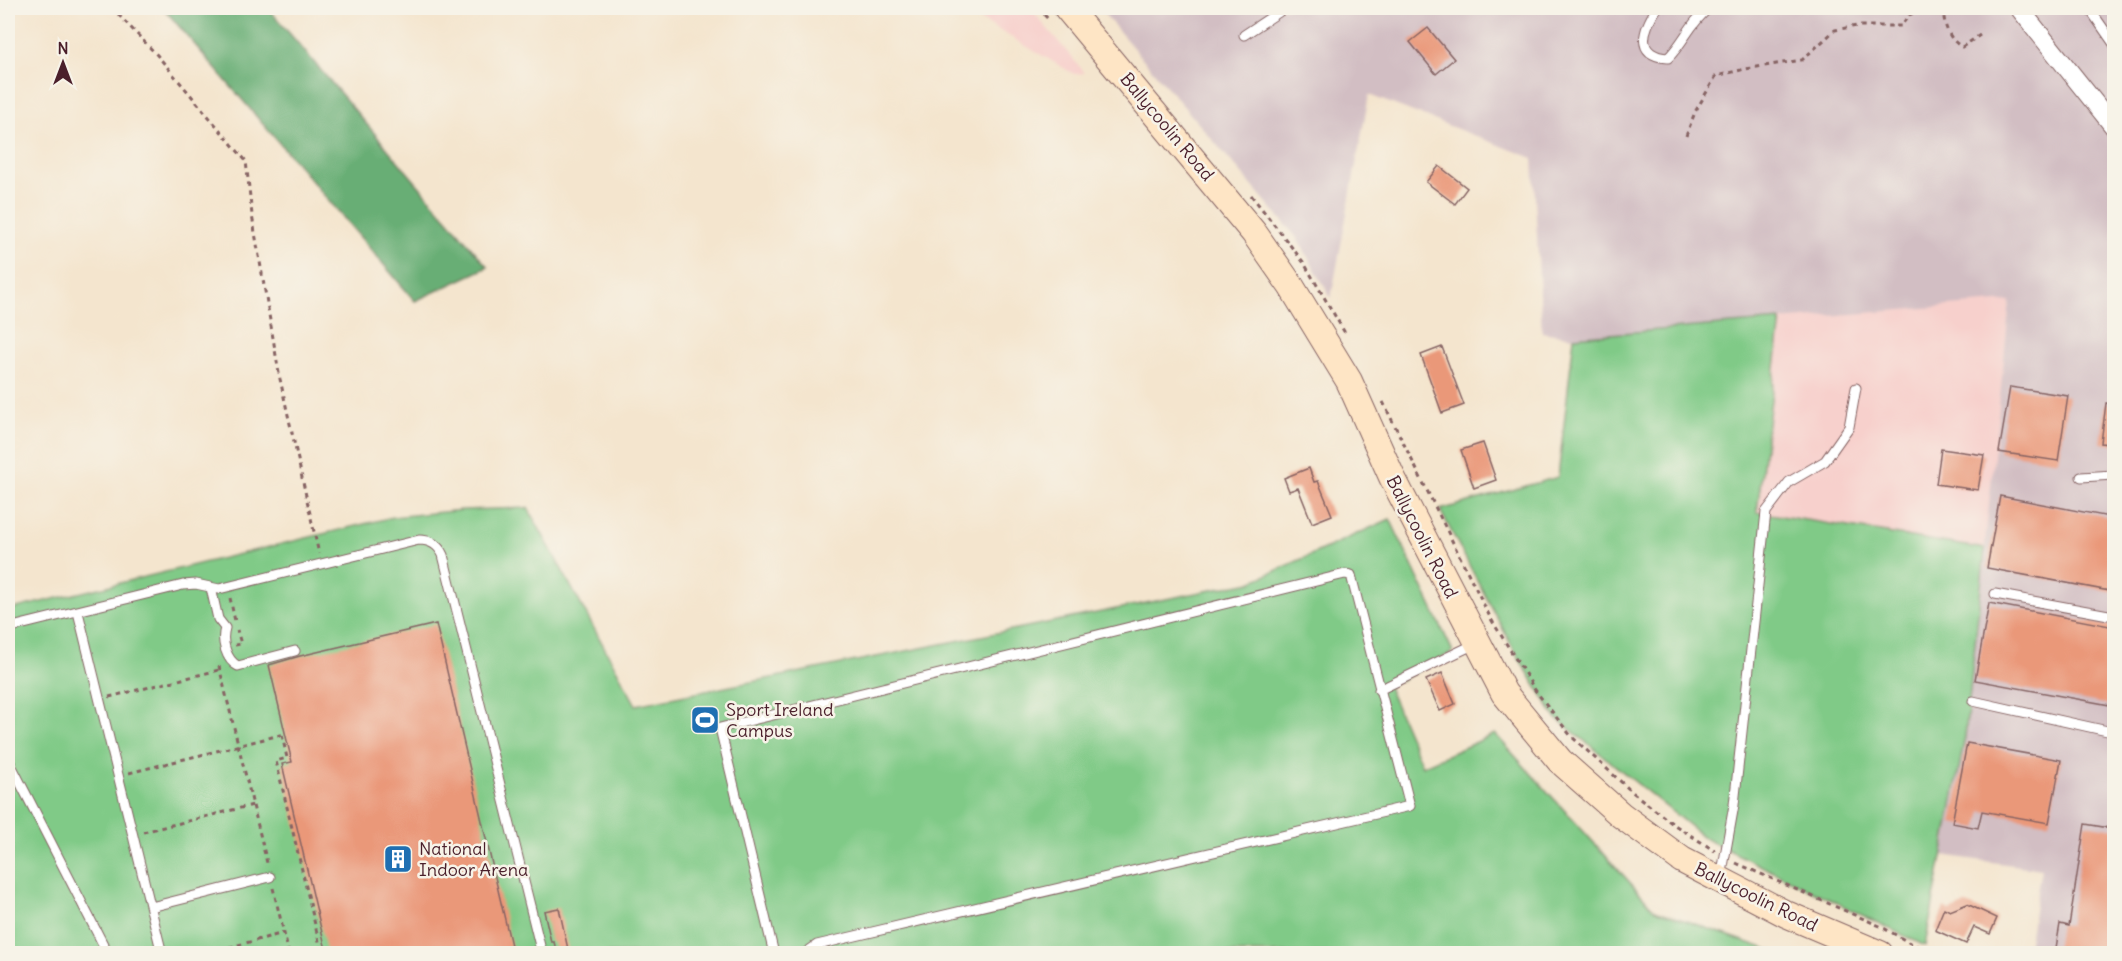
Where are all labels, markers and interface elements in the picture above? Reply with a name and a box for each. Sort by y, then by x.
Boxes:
north arrow [33,33,93,93]
text: N [57,38,69,58]
street label: Ballycoolin Road [1115,68,1220,186]
street label: Ballycoolin Road [1382,472,1463,602]
place label: Sport Ireland Campus [726,698,834,742]
sports icon: Sport Ireland Campus [689,704,721,736]
place label: National Indoor Arena [419,837,528,881]
building icon: National Indoor Arena [382,843,414,875]
street label: Ballycoolin Road [1691,857,1822,937]

